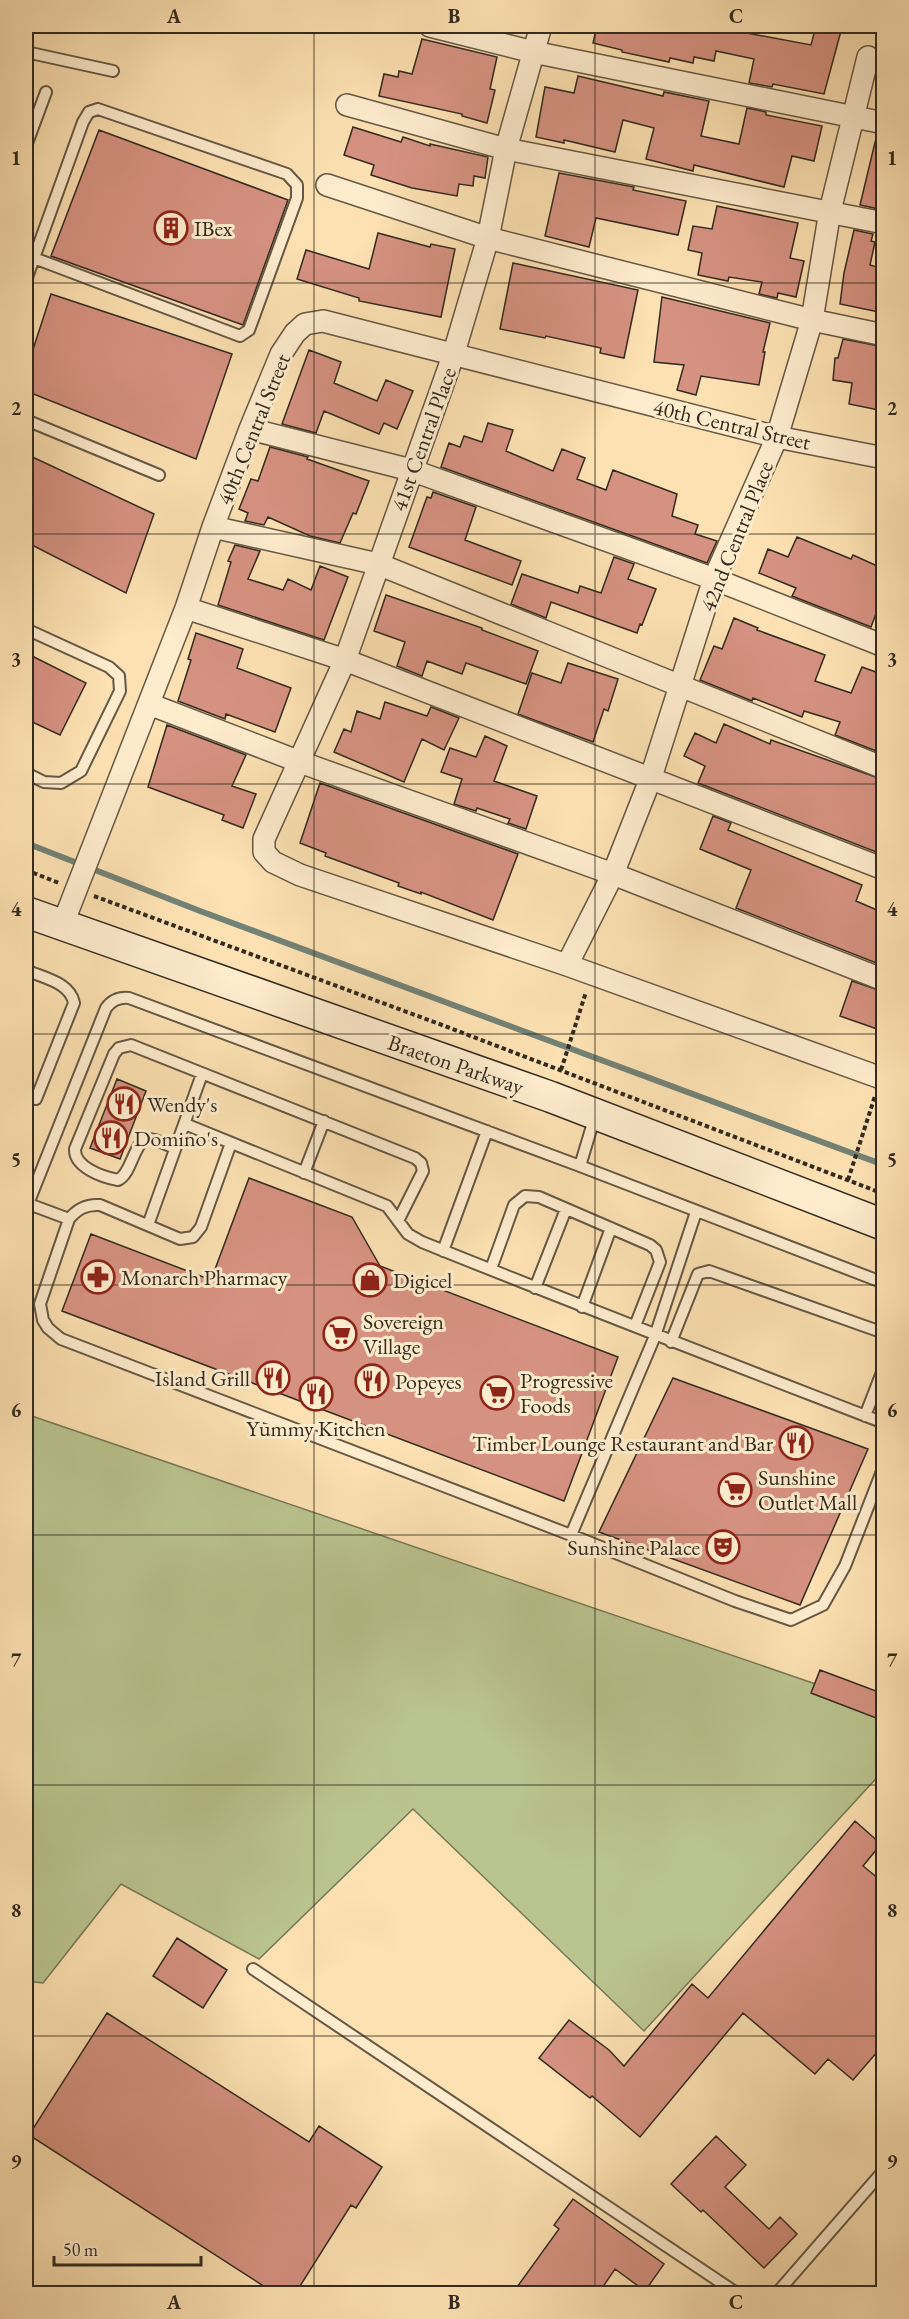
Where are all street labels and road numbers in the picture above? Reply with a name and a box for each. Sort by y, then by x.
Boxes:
street label: 40th Central Street [210,349,297,509]
street label: 41st Central Place [384,363,463,515]
street label: 40th Central Street [650,392,813,457]
street label: 42nd Central Place [693,456,780,616]
street label: Braeton Parkway [384,1028,528,1101]

